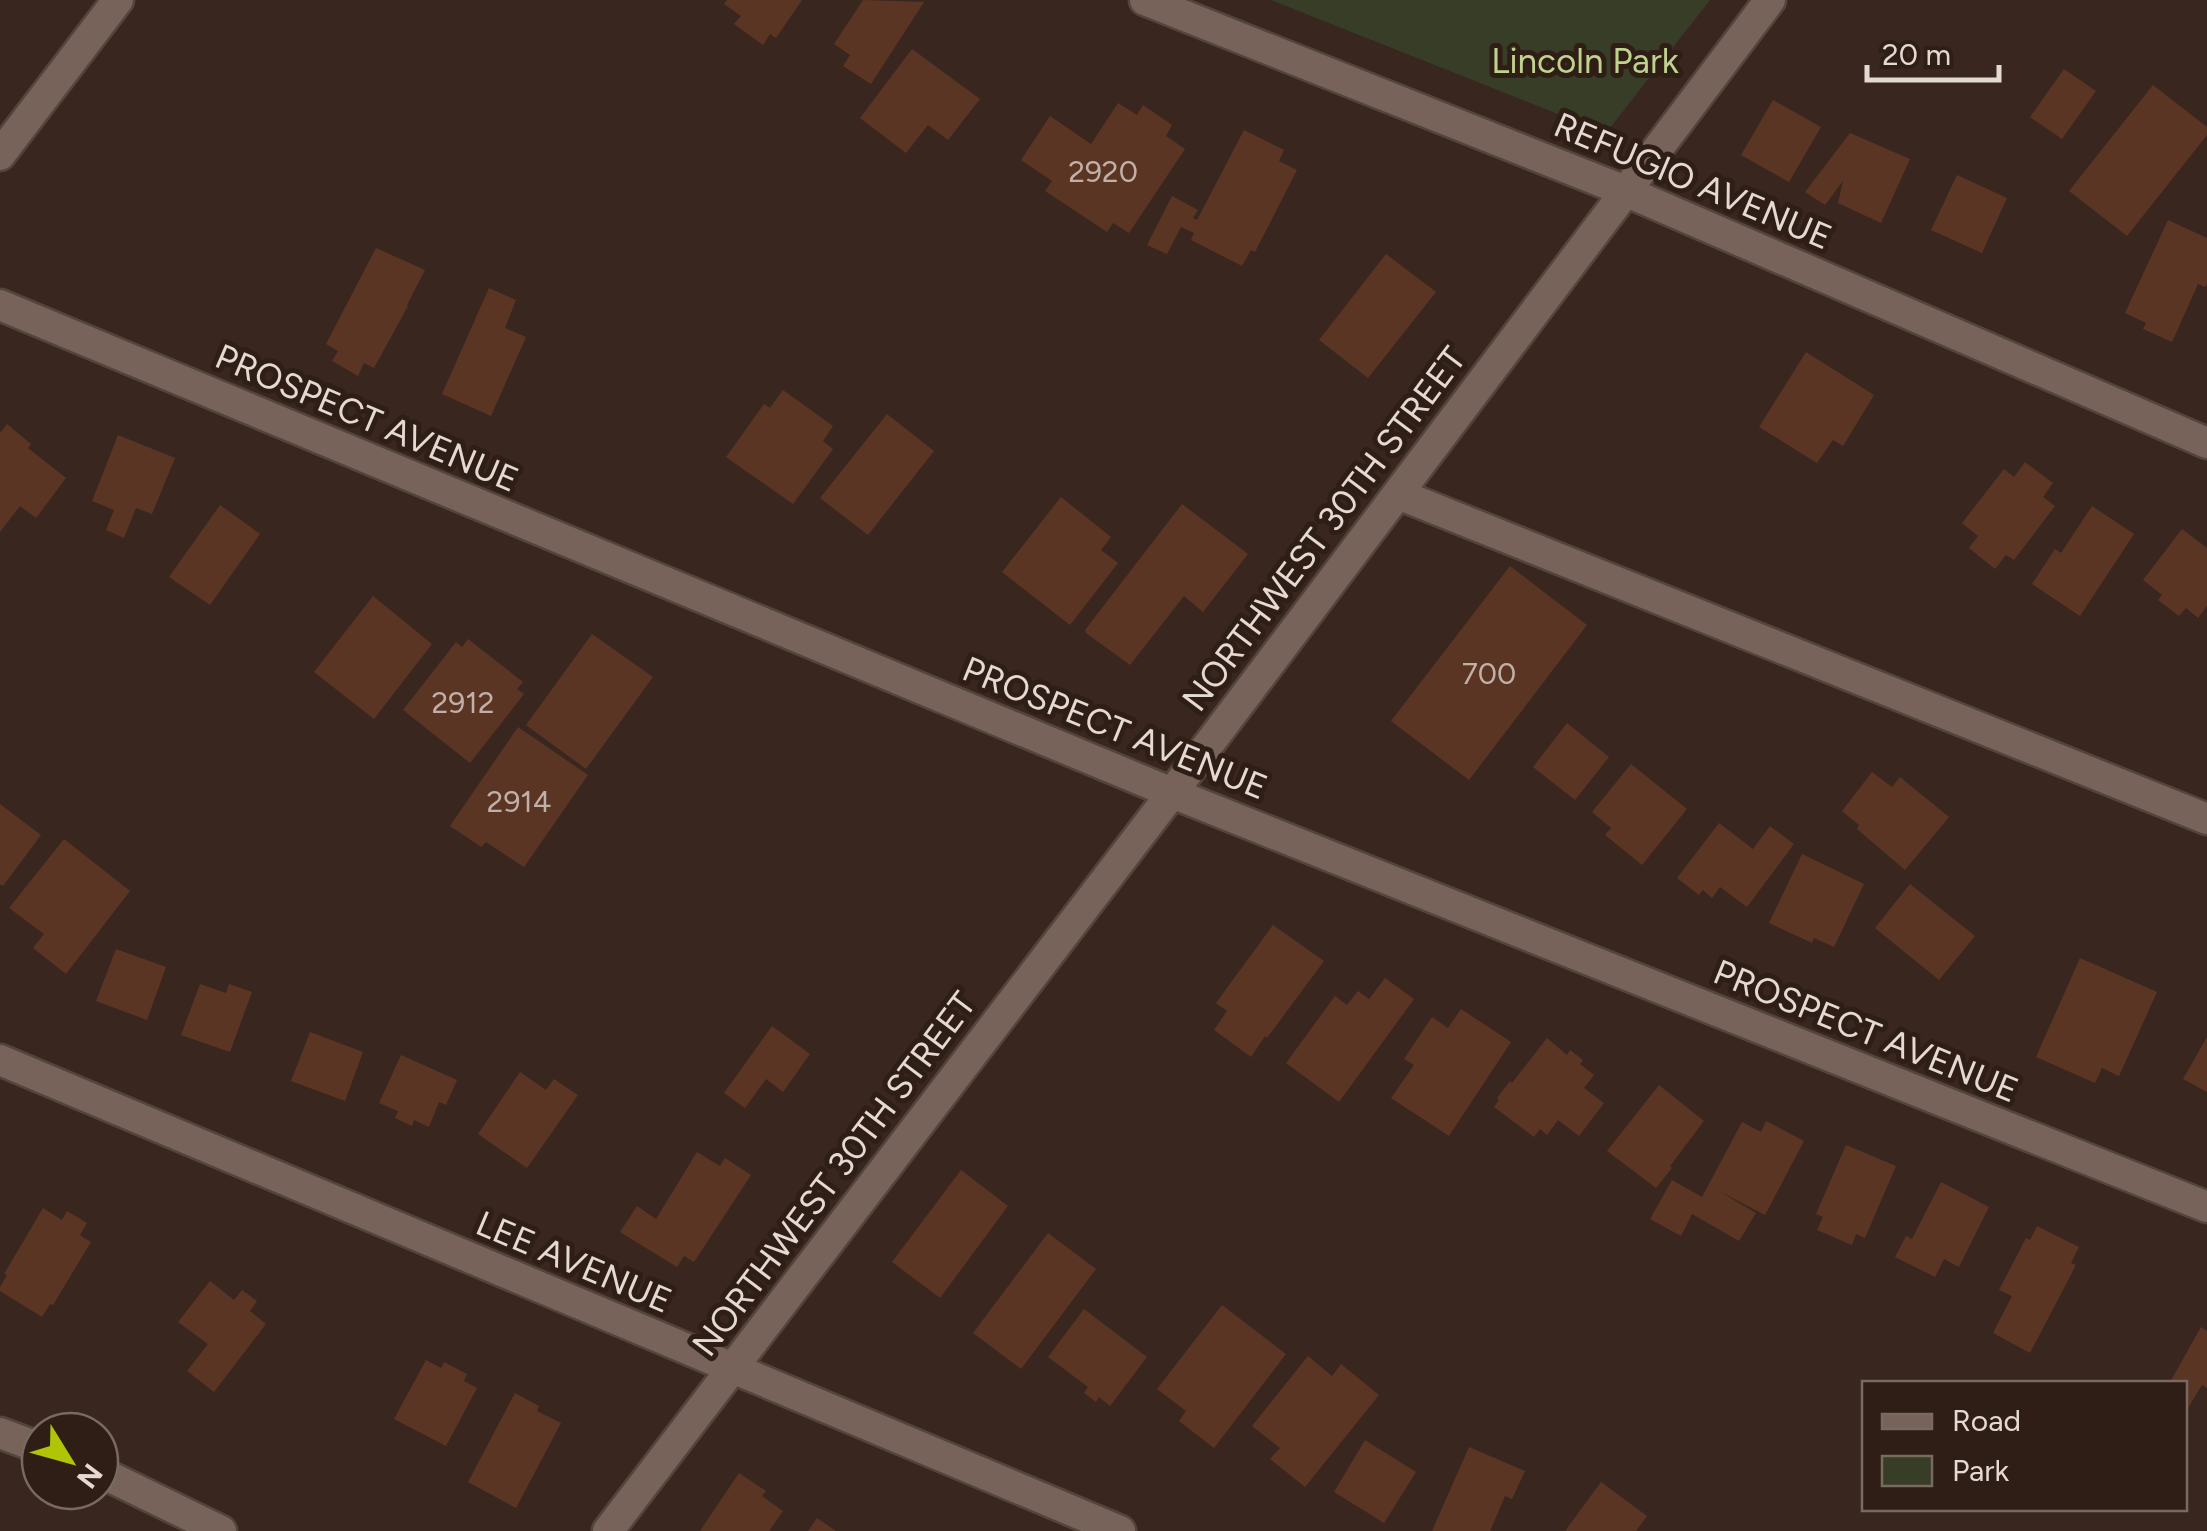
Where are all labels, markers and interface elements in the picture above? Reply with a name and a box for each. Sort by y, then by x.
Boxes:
scale bar [1867,20,2000,82]
text: 20 m [1882,36,1951,73]
park label: Lincoln Park [1491,40,1679,82]
street label: REFUGIO AVENUE [1548,104,1838,258]
house number: 2920 [1068,153,1138,190]
street label: PROSPECT AVENUE [209,335,525,501]
street label: NORTHWEST 30TH STREET [1173,339,1475,719]
street label: PROSPECT AVENUE [957,648,1273,808]
house number: 700 [1462,655,1516,692]
house number: 2912 [432,684,494,721]
house number: 2914 [487,783,551,820]
street label: PROSPECT AVENUE [1708,951,2024,1111]
street label: NORTHWEST 30TH STREET [683,984,985,1364]
street label: LEE AVENUE [470,1202,678,1322]
legend [1862,1381,2187,1511]
text: Road [1952,1402,2021,1439]
north arrow [20,1411,120,1511]
text: Park [1952,1452,2010,1489]
text: N [70,1457,110,1495]

